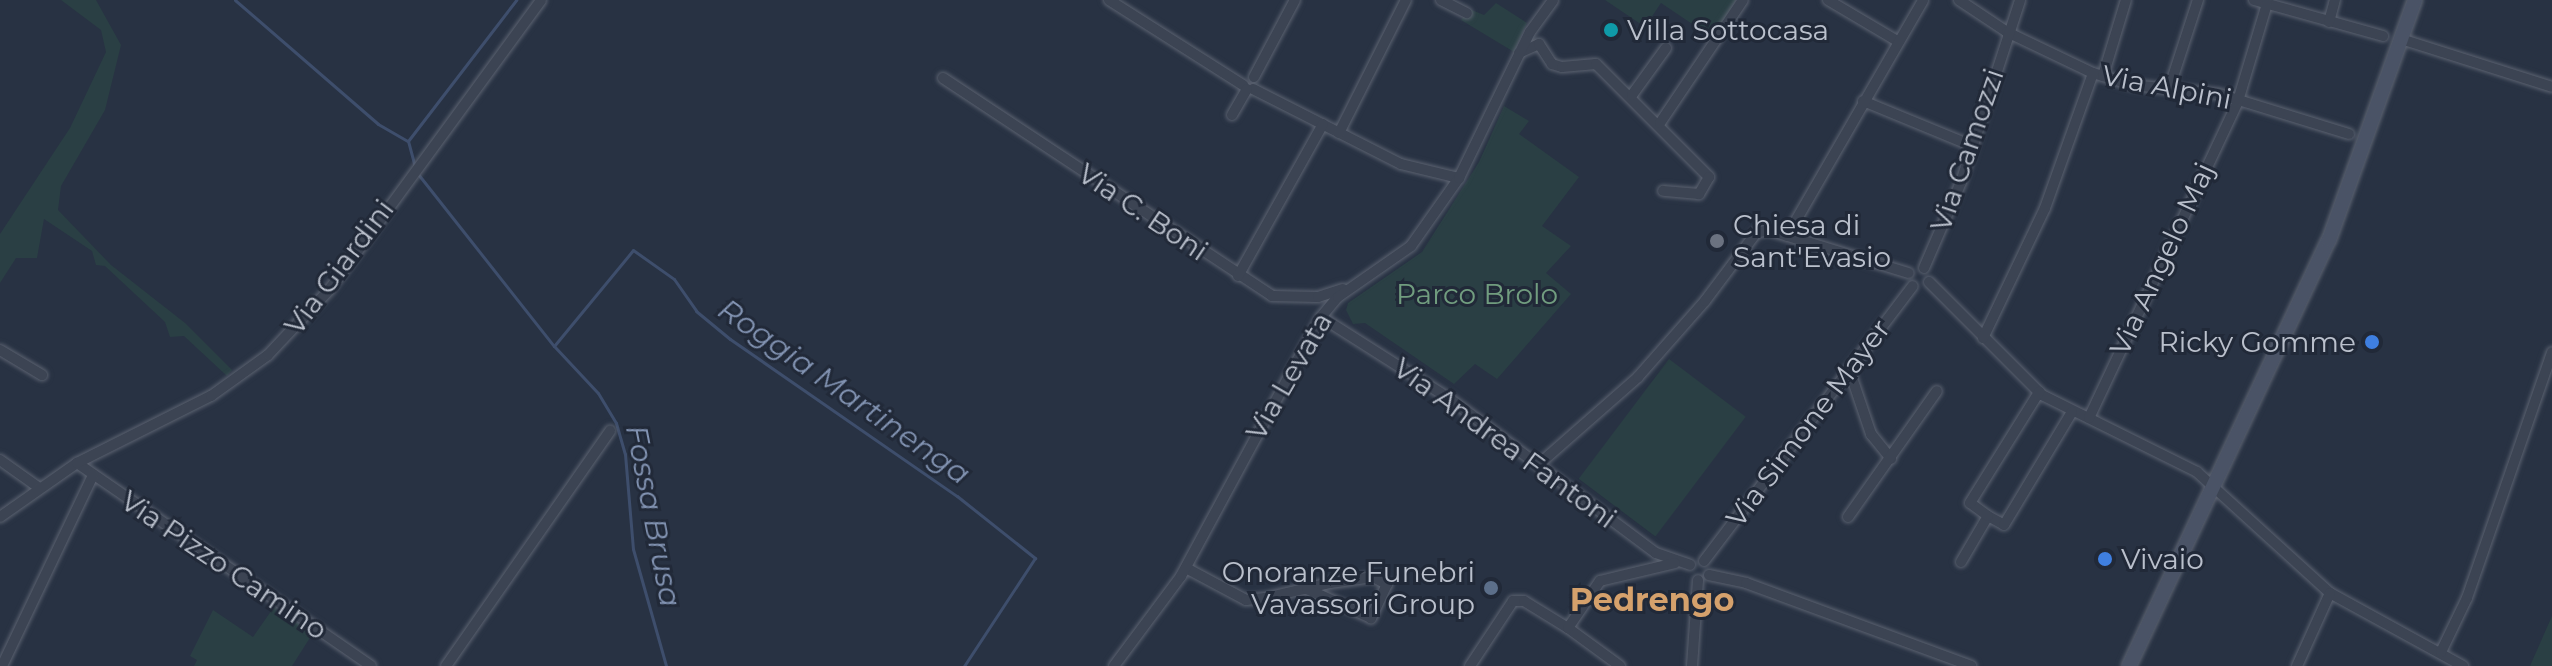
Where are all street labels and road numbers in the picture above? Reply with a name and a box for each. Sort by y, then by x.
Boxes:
street label: Via Alpini [2099,58,2235,116]
street label: Via Camozzi [1923,64,2011,236]
street label: Via C. Boni [1072,156,1214,268]
street label: Via Angelo Maj [2103,157,2221,361]
street label: Via Giardini [277,193,401,341]
street label: Via Levata [1239,306,1339,446]
street label: Via Simone Mayer [1719,313,1897,533]
street label: Via Andrea Fantoni [1387,351,1623,535]
street label: Via Pizzo Camino [115,484,333,646]

